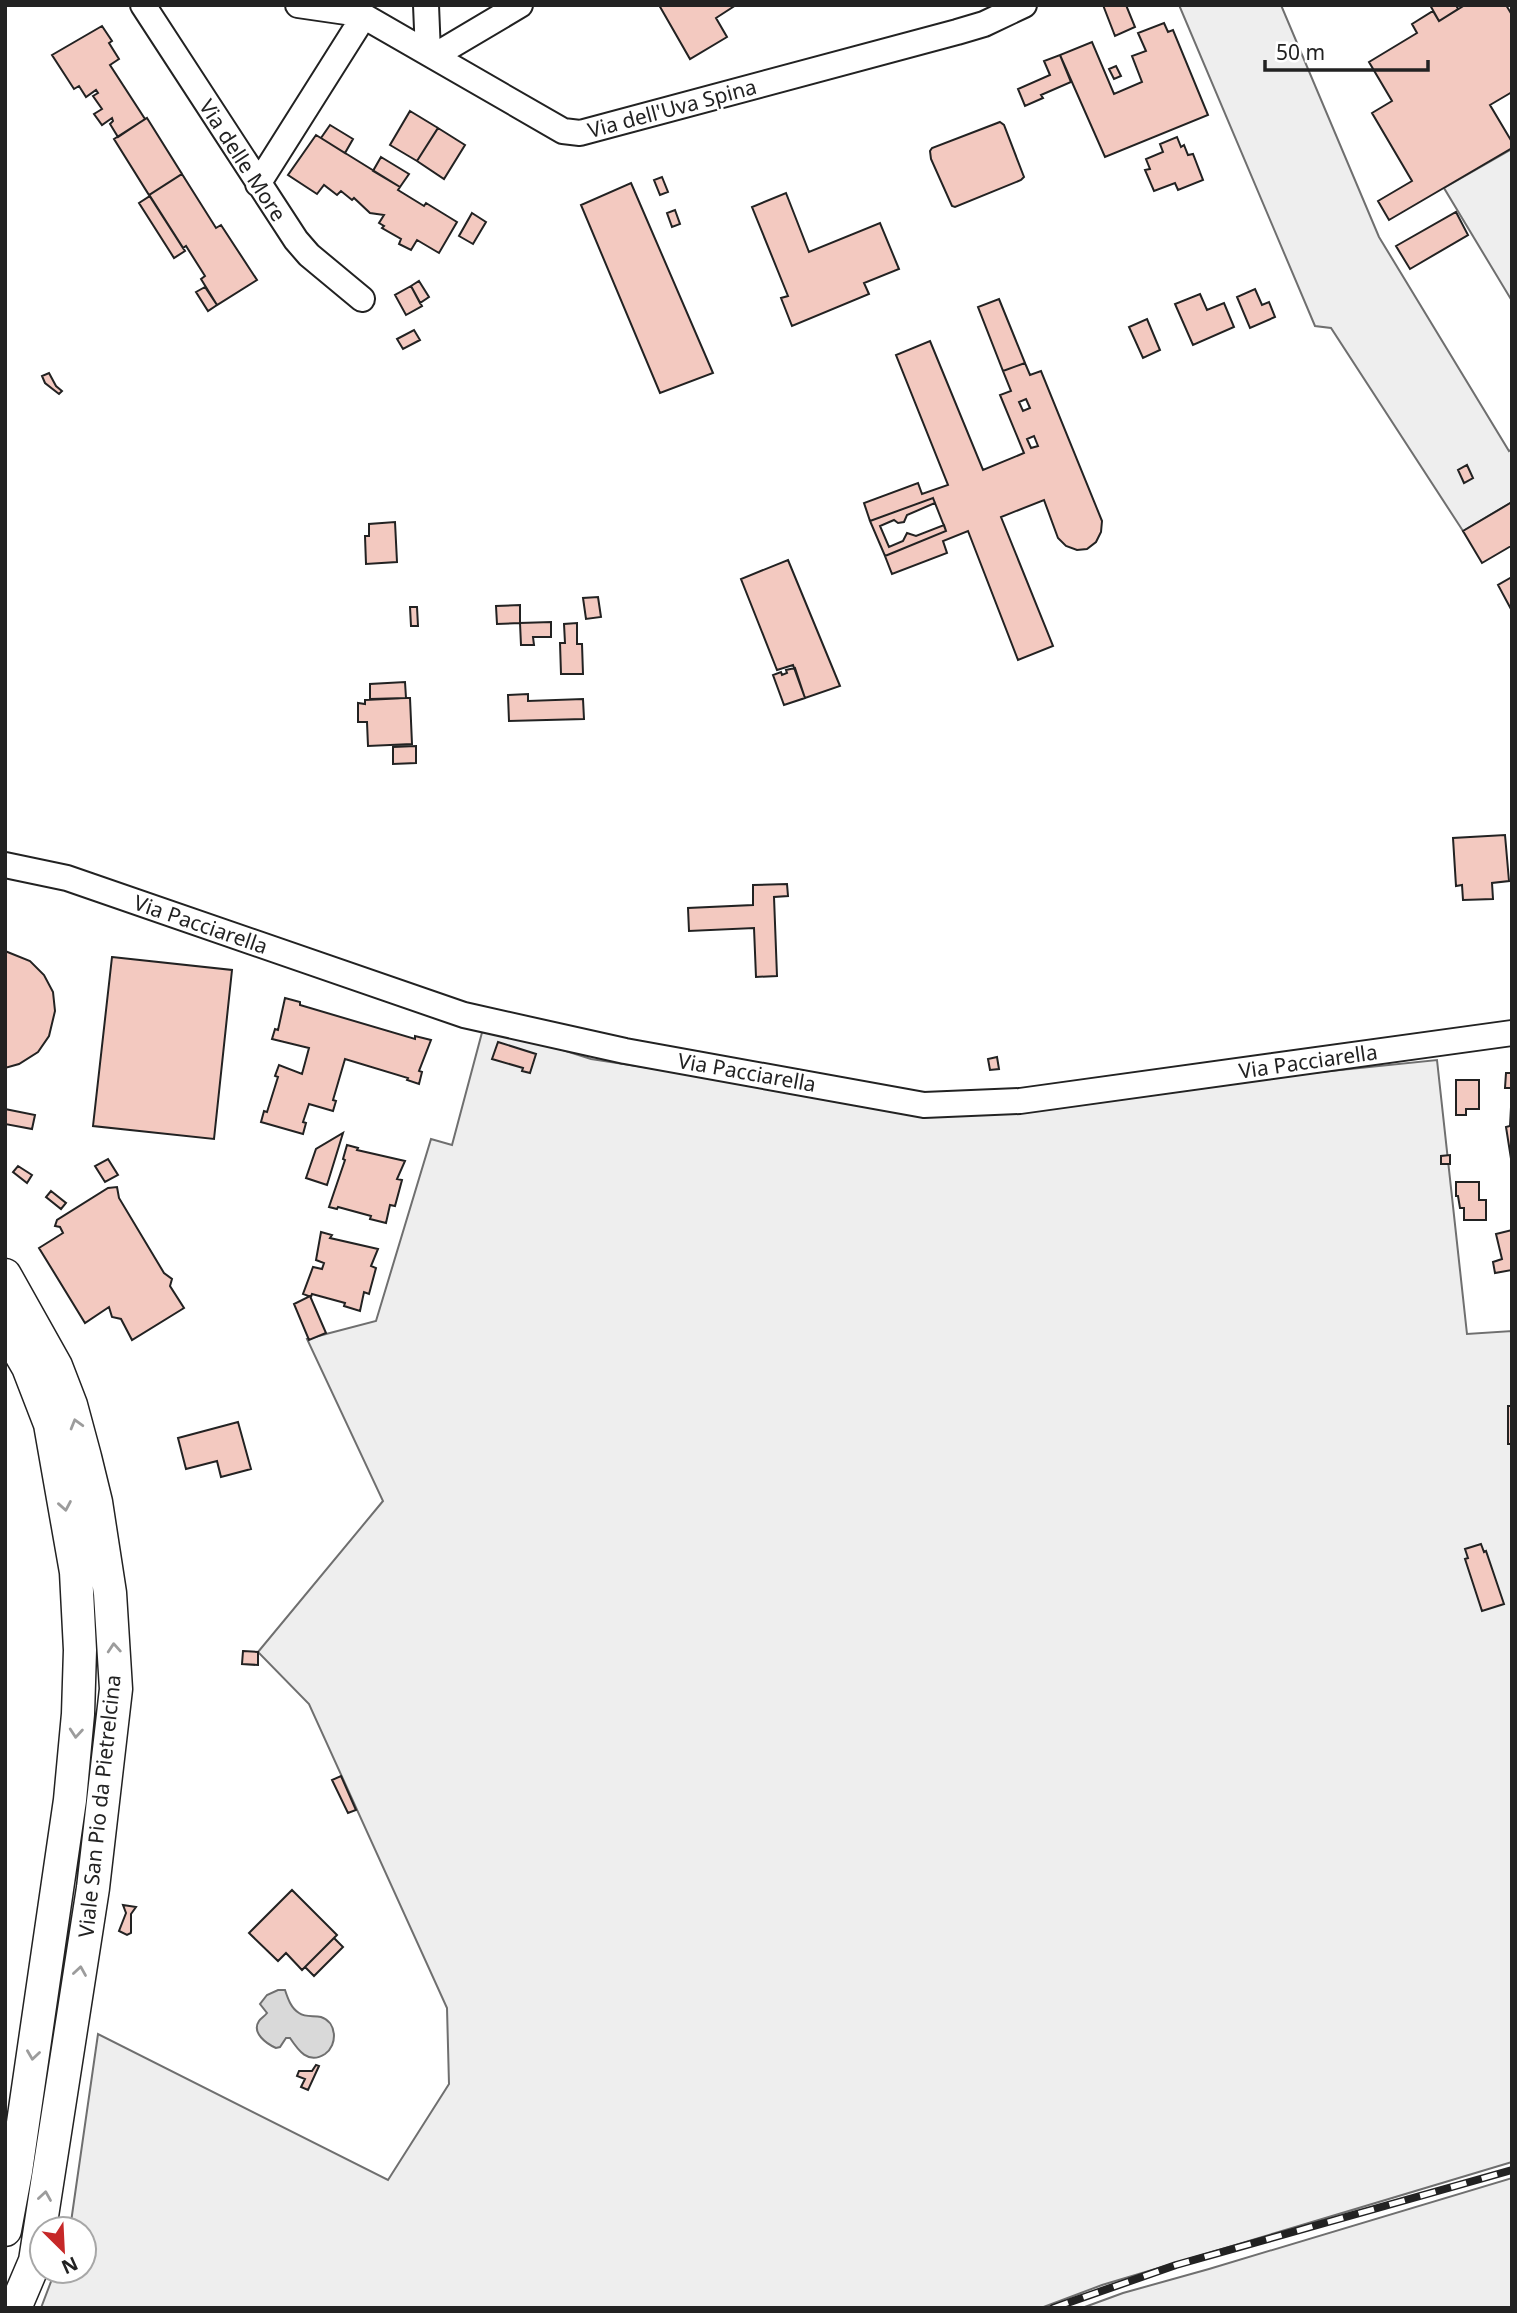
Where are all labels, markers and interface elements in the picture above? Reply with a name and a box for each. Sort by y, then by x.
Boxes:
scale bar [1265,28,1428,72]
text: 50 m [1276,38,1325,66]
street label: Via dell'Uva Spina [585,72,759,144]
street label: Via delle More [193,94,293,226]
street label: Via Pacciarella [130,888,272,960]
street label: Via Pacciarella [1237,1037,1379,1085]
street label: Via Pacciarella [676,1046,818,1098]
one-way arrow [70,1418,84,1430]
one-way arrow [57,1501,72,1512]
one-way arrow [106,1642,121,1653]
street label: Viale San Pio da Pietrelcina [71,1673,127,1939]
one-way arrow [69,1728,84,1739]
one-way arrow [72,1965,87,1977]
one-way arrow [26,2050,41,2061]
one-way arrow [38,2190,53,2201]
north arrow [28,2215,98,2285]
text: N [58,2251,82,2281]

